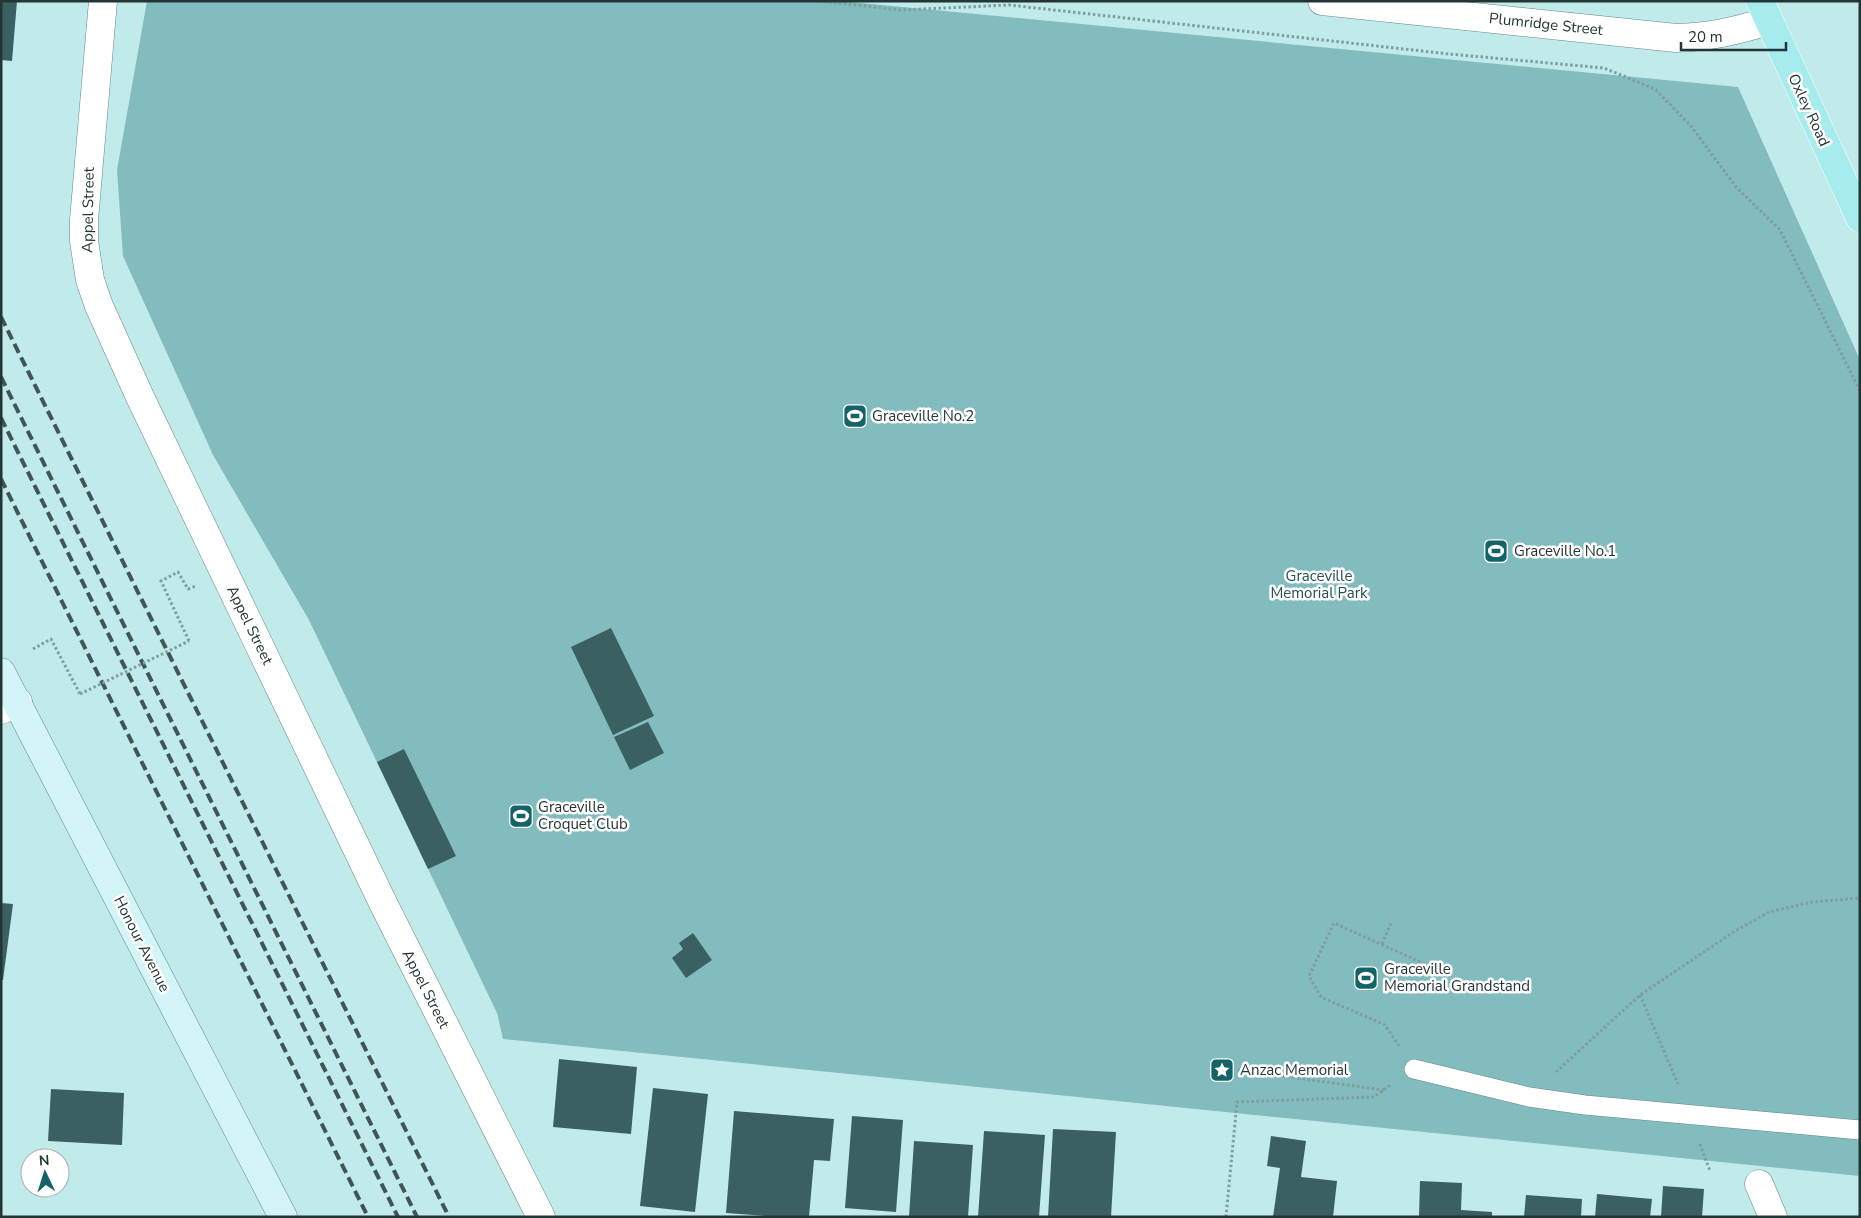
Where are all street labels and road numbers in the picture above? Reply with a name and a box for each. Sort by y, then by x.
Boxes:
street label: Plumridge Street [1488,8,1605,40]
street label: Oxley Road [1783,70,1835,150]
street label: Appel Street [77,166,99,253]
street label: Appel Street [222,582,278,669]
street label: Honour Avenue [109,893,175,995]
street label: Appel Street [398,946,455,1032]

